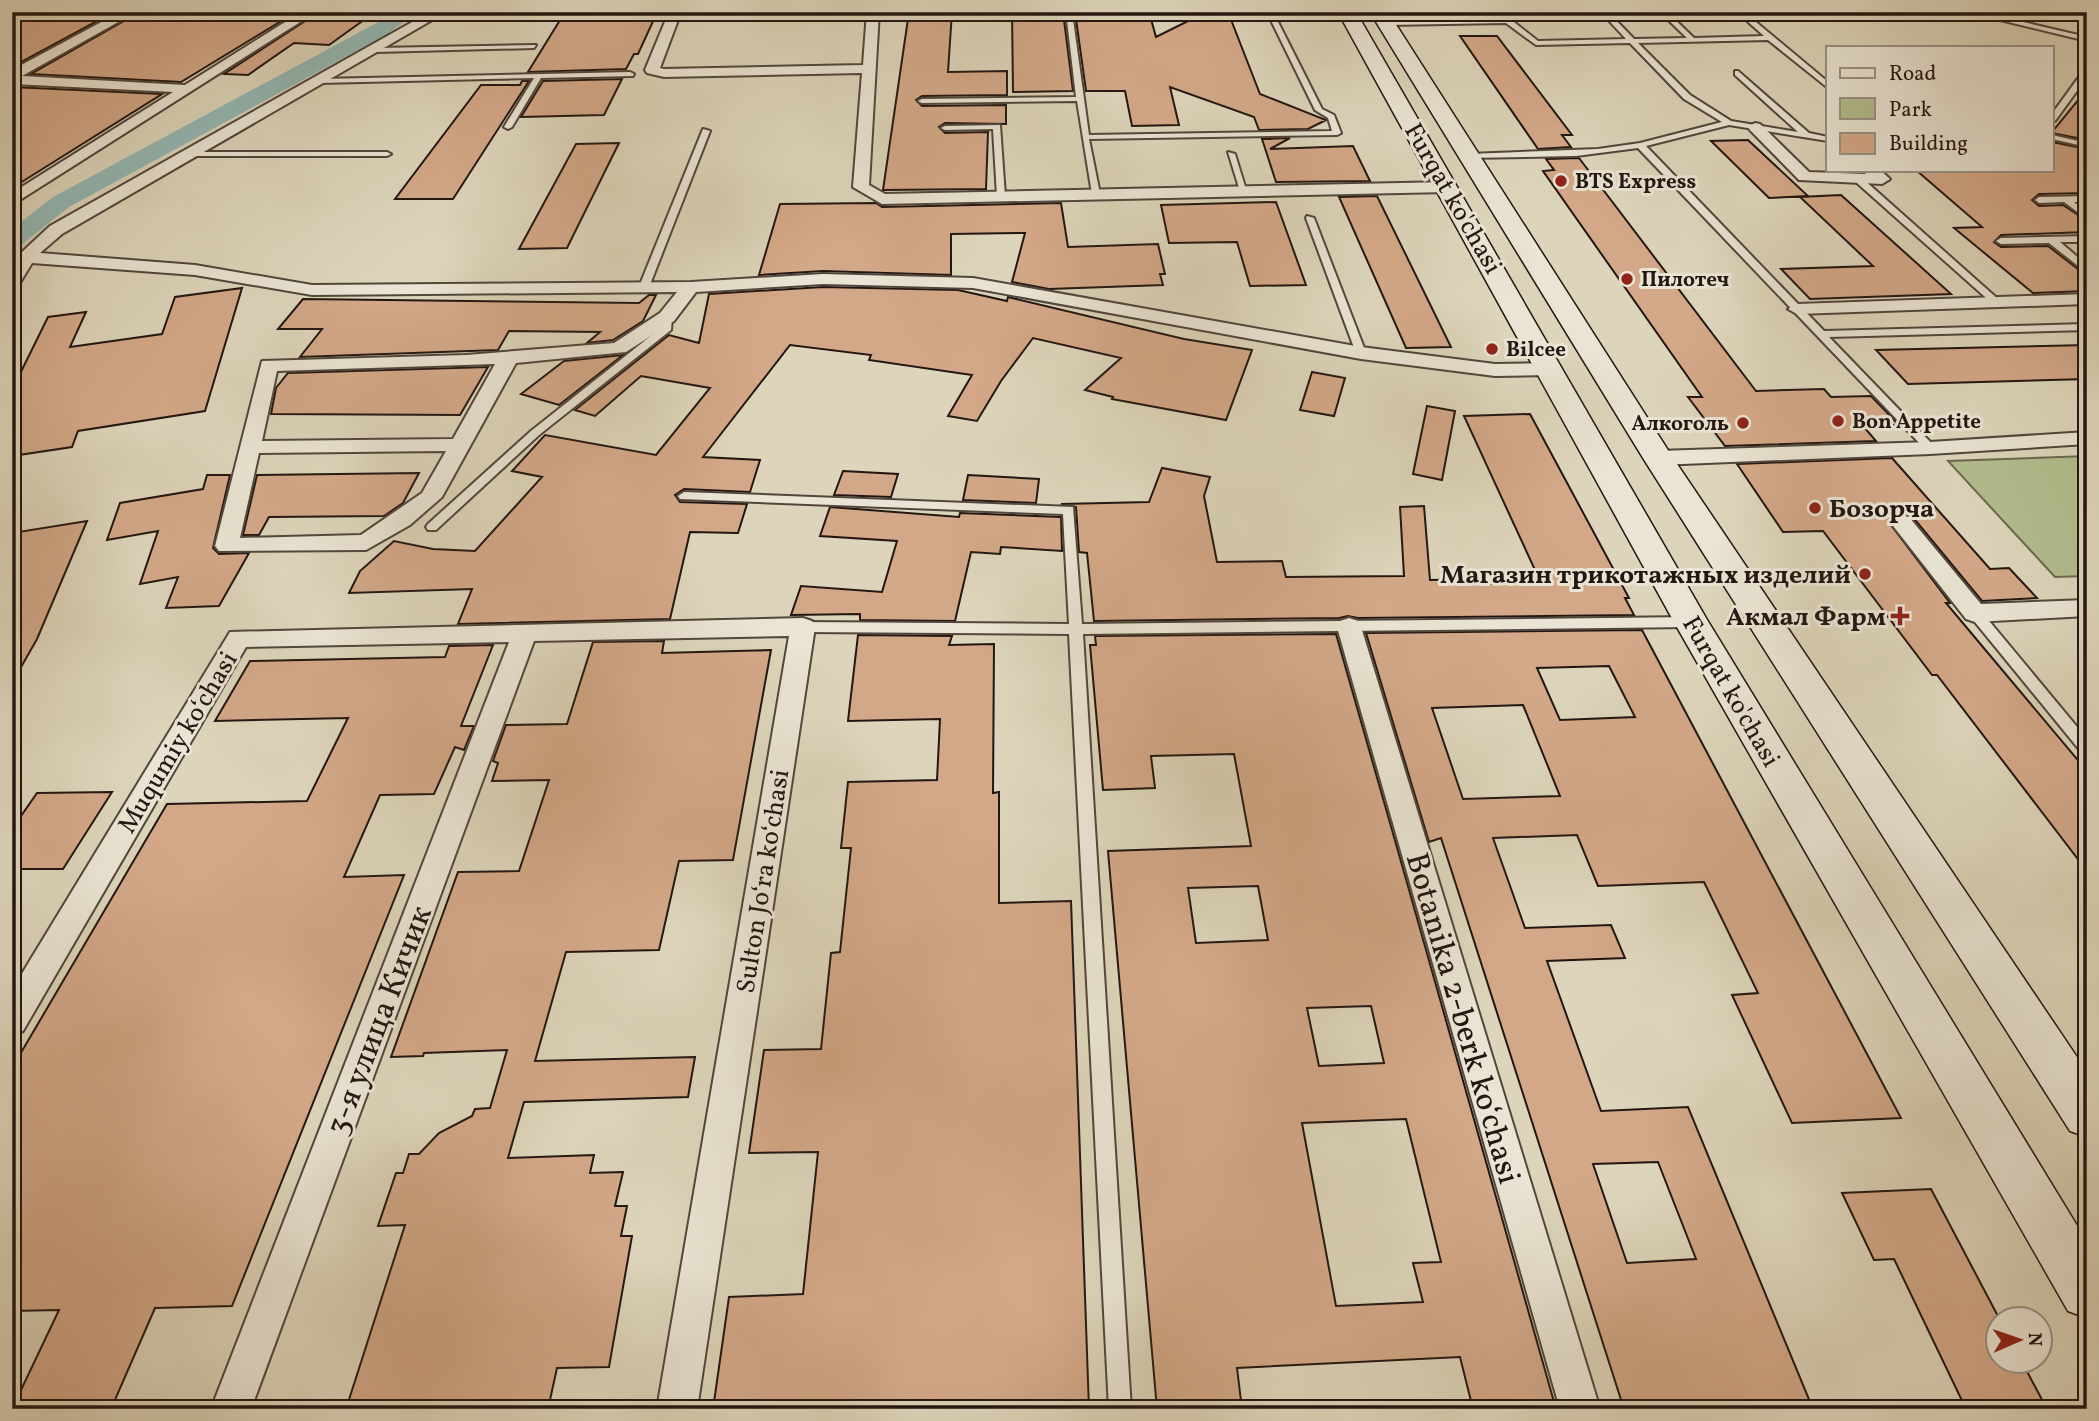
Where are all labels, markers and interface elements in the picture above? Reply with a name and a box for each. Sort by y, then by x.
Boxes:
legend [1826,46,2054,172]
text: Road [1889,60,1936,89]
text: Park [1889,96,1932,125]
street label: Furqat ko'chasi [1394,117,1510,281]
text: Building [1889,130,1968,159]
place label: BTS Express [1575,168,1696,197]
marker: BTS Express [1553,173,1569,189]
place label: Пилотеч [1641,266,1729,295]
marker: Пилотеч [1619,271,1635,287]
place label: Bilcee [1506,336,1566,365]
marker: Bilcee [1484,341,1500,357]
place label: Bon Appetite [1852,408,1981,437]
place label: Алкоголь [1631,410,1729,439]
marker: Bon Appetite [1830,413,1846,429]
marker: Алкоголь [1735,415,1751,431]
place label: Бозорча [1829,492,1934,528]
marker: Бозорча [1807,500,1823,516]
place label: Магазин трикотажных изделий [1440,558,1851,594]
marker: Магазин трикотажных изделий [1857,566,1873,582]
place label: Акмал Фарм [1726,600,1886,636]
marker: Акмал Фарм [1892,608,1908,624]
street label: Furqat ko'chasi [1672,610,1788,774]
street label: Muqumiy koʻchasi [110,645,247,841]
street label: Sulton Joʻra koʻchasi [728,767,799,996]
street label: Botanika 2-berk koʻchasi [1393,848,1530,1190]
street label: 3-я улица Кичик [317,900,445,1142]
north arrow [1983,1306,2054,1376]
text: N [2021,1332,2047,1347]

